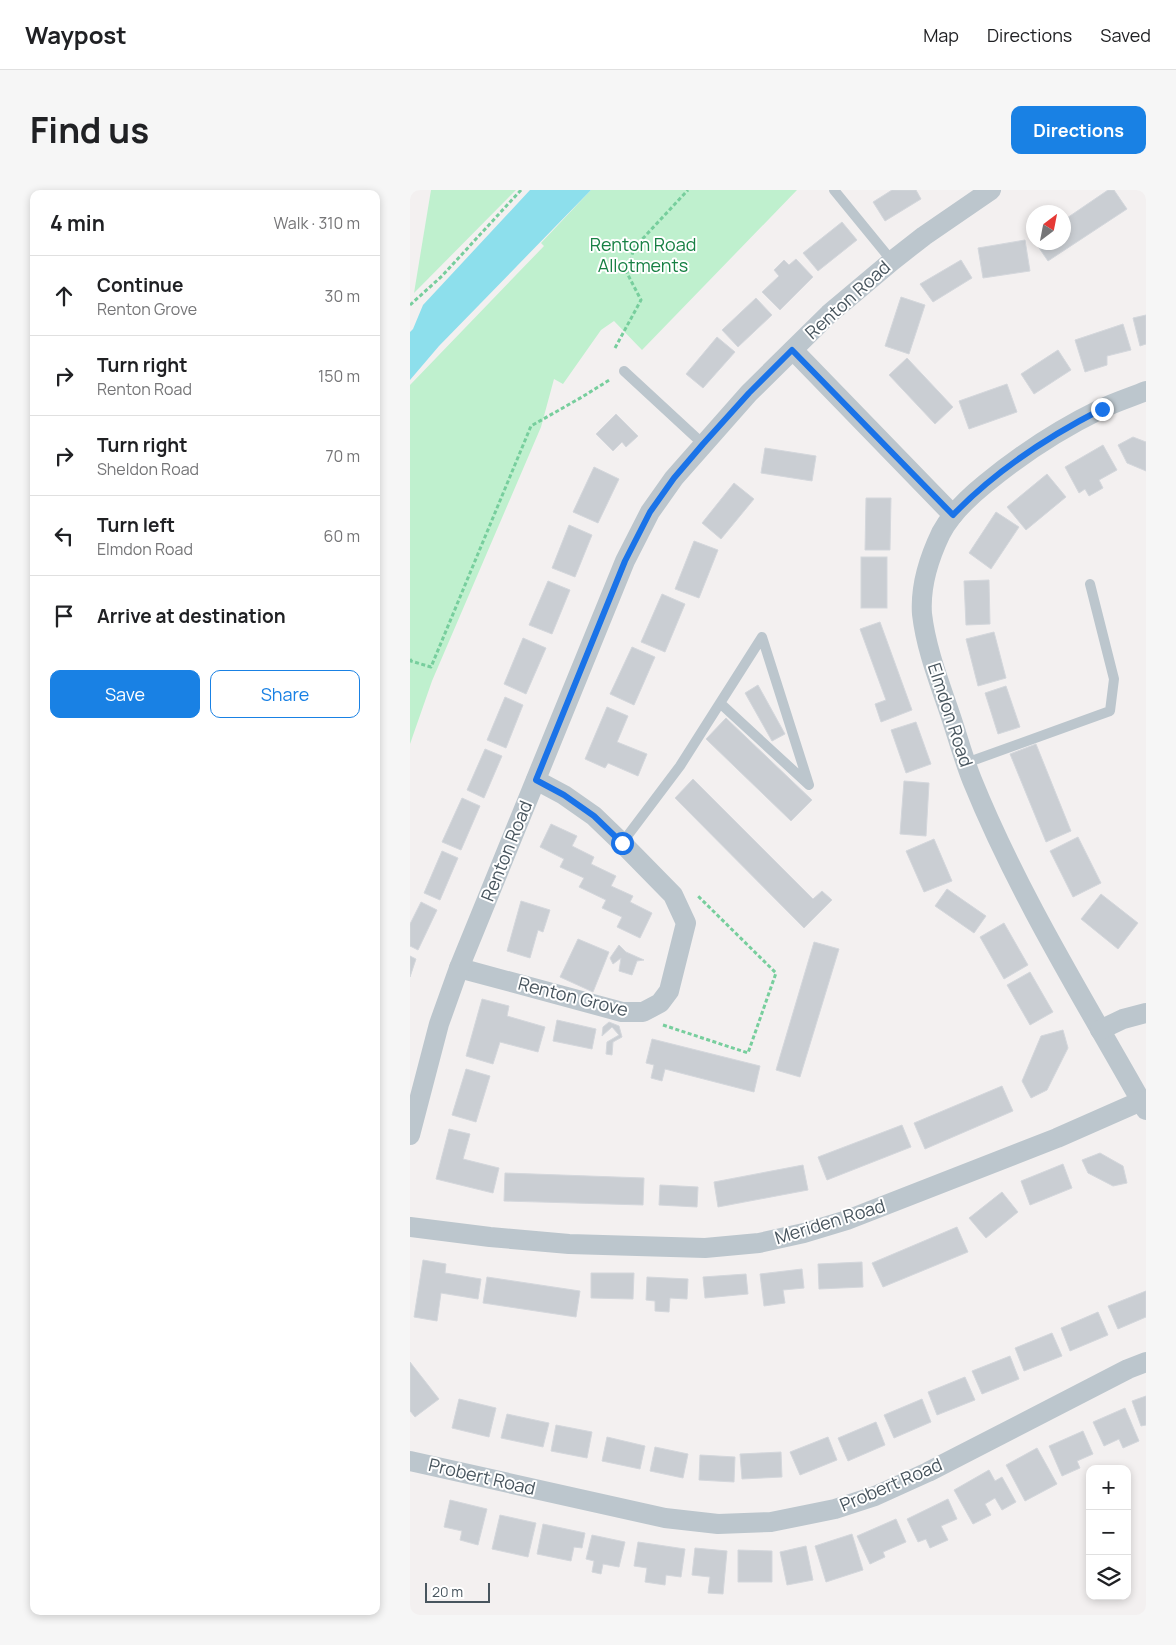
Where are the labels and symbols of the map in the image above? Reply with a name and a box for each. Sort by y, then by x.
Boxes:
north arrow [1026,205,1071,250]
park label: Renton Road Allotments [590,232,696,277]
street label: Renton Road [800,255,895,344]
route end [1091,398,1114,421]
street label: Elmdon Road [923,660,979,770]
street label: Renton Road [475,797,537,905]
route start [611,832,634,855]
street label: Renton Grove [516,971,631,1021]
street label: Meriden Road [772,1193,888,1249]
street label: Probert Road [426,1452,538,1500]
street label: Probert Road [836,1452,945,1516]
scale bar [425,1580,490,1603]

